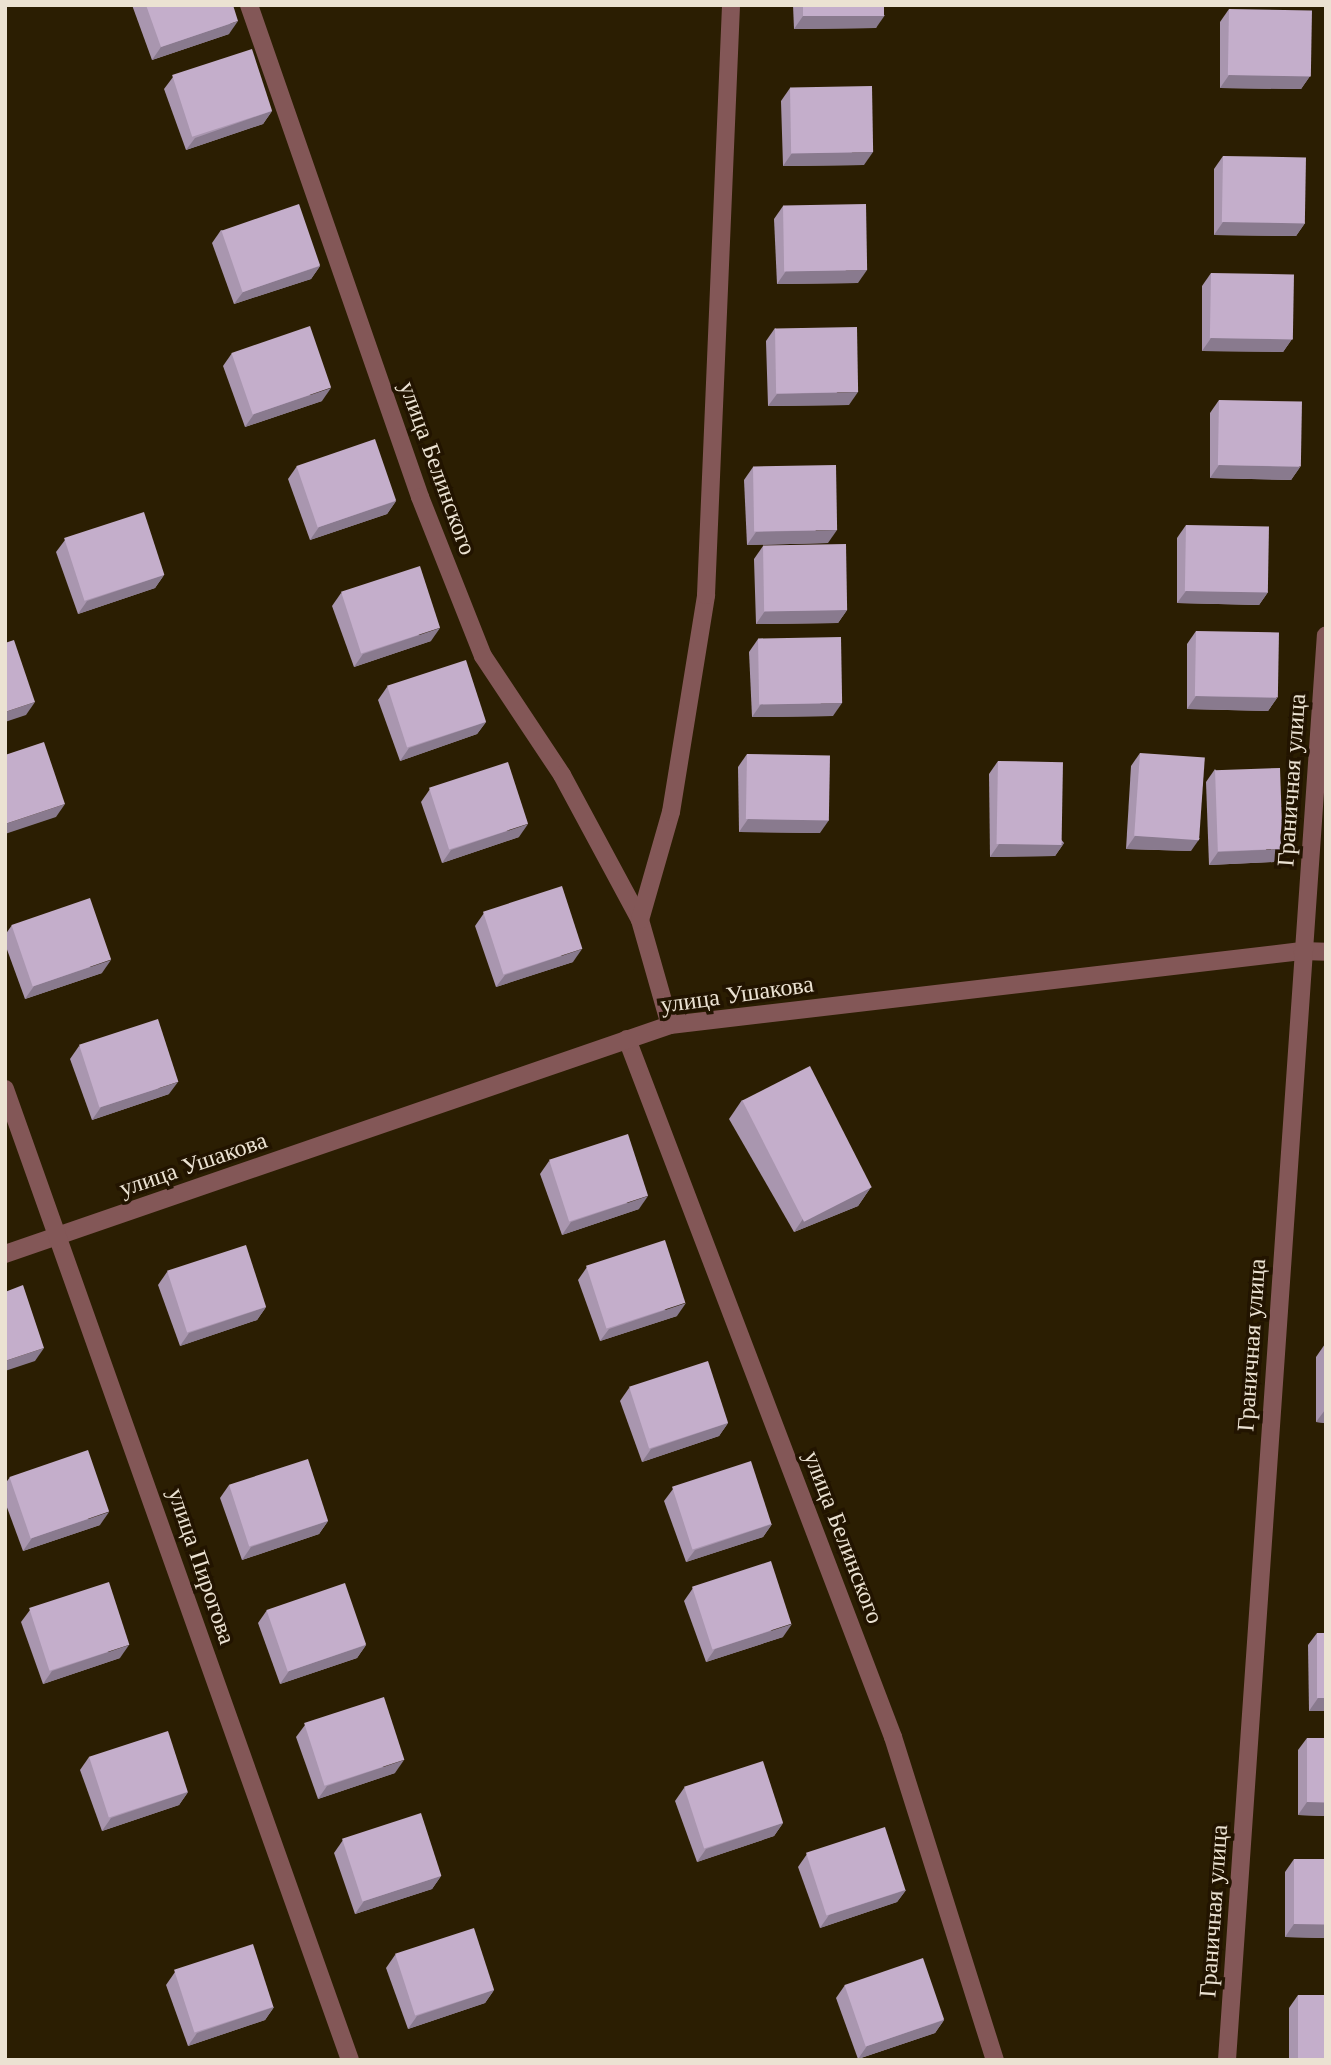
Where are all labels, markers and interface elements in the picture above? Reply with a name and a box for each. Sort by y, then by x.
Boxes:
street label: улица Белинского [393,377,483,559]
street label: Граничная улица [1271,692,1311,868]
street label: улица Ушакова [659,969,815,1019]
street label: улица Ушакова [115,1125,271,1203]
street label: Граничная улица [1231,1257,1271,1433]
street label: улица Белинского [798,1447,890,1627]
street label: улица Пирогова [162,1484,242,1648]
street label: Граничная улица [1193,1823,1233,1999]

